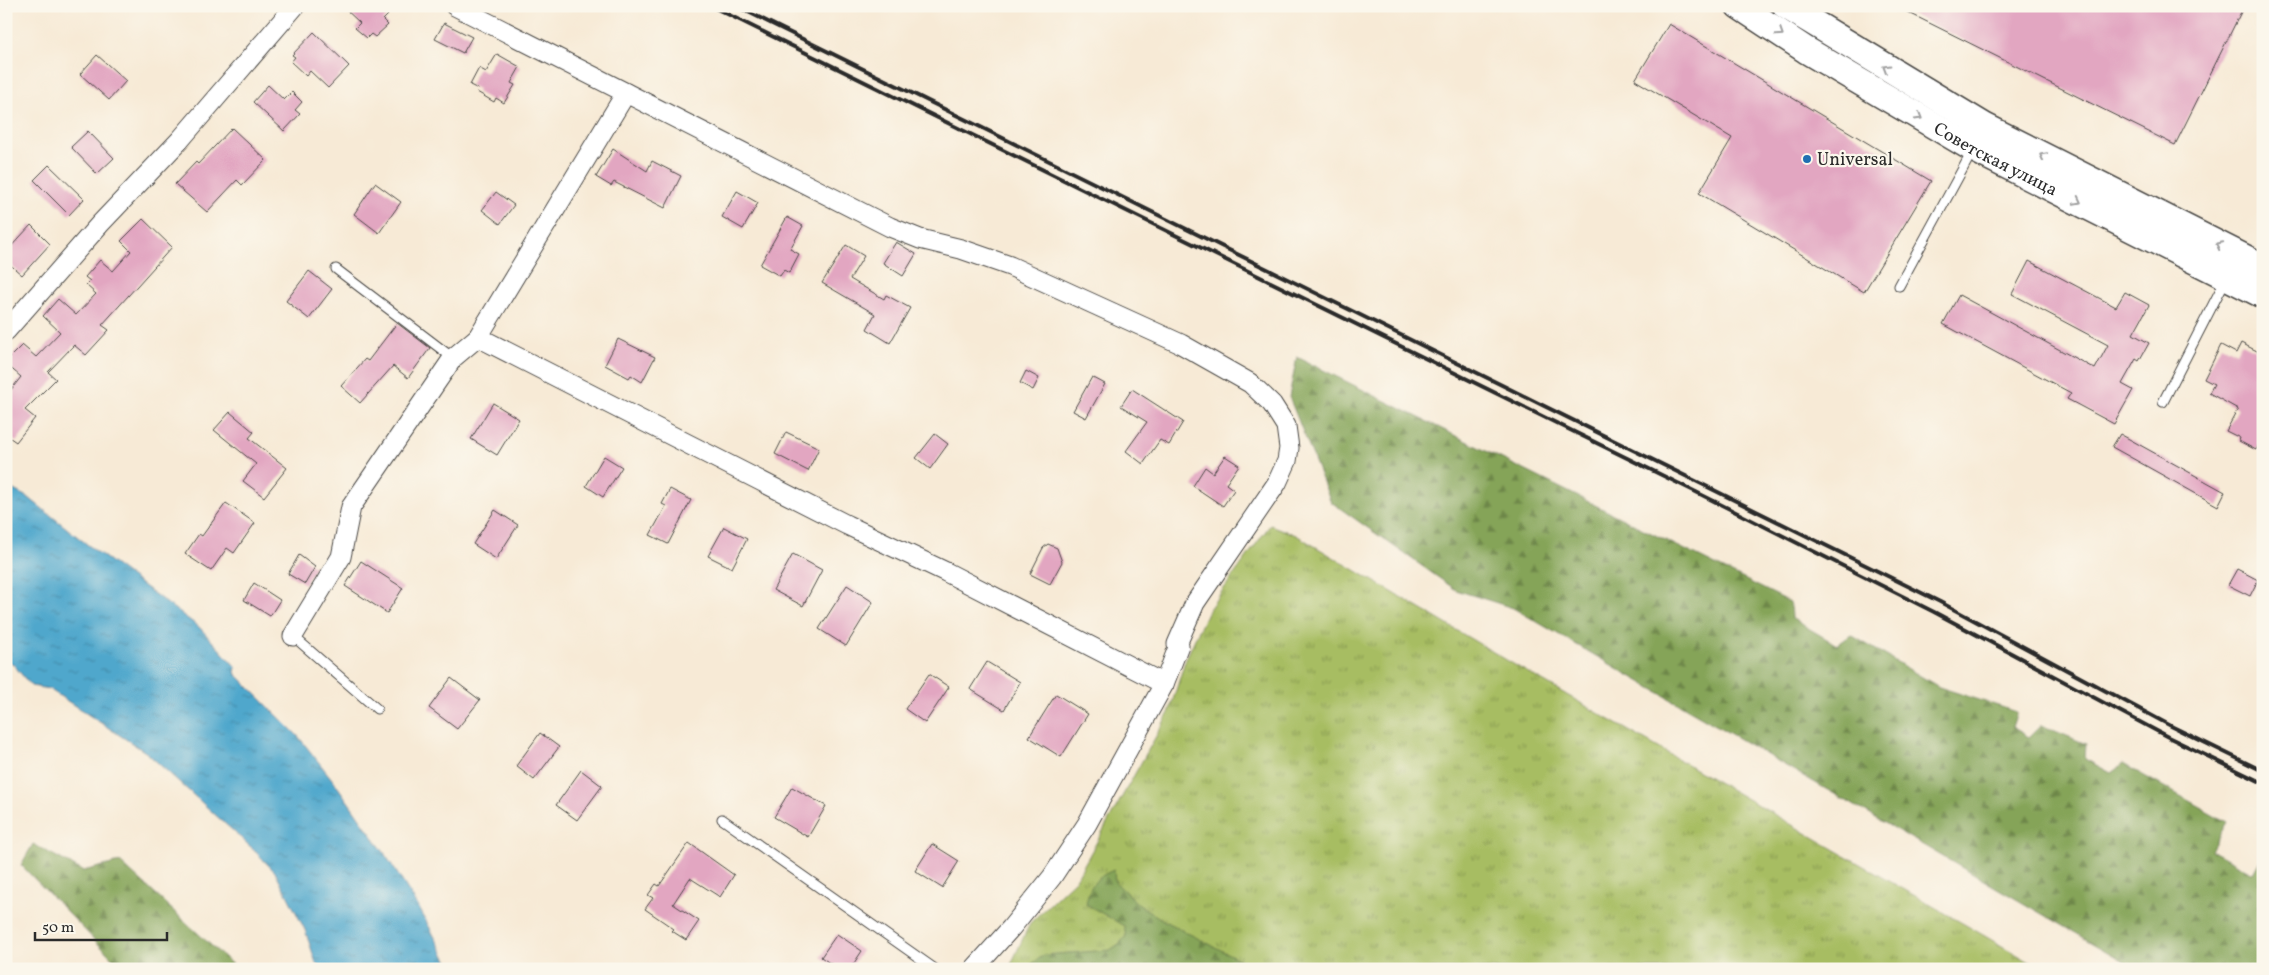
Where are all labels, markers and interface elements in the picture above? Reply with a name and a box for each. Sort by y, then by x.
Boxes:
one-way arrow [1774,27,1783,36]
one-way arrow [1882,64,1891,74]
one-way arrow [1913,110,1922,120]
street label: Советская улица [1928,117,2061,203]
place label: Universal [1817,148,1893,173]
one-way arrow [2039,152,2048,162]
marker: Universal [1801,153,1813,165]
one-way arrow [2072,195,2081,205]
one-way arrow [2215,241,2224,251]
scale bar [35,910,168,942]
text: 50 m [42,918,74,939]

